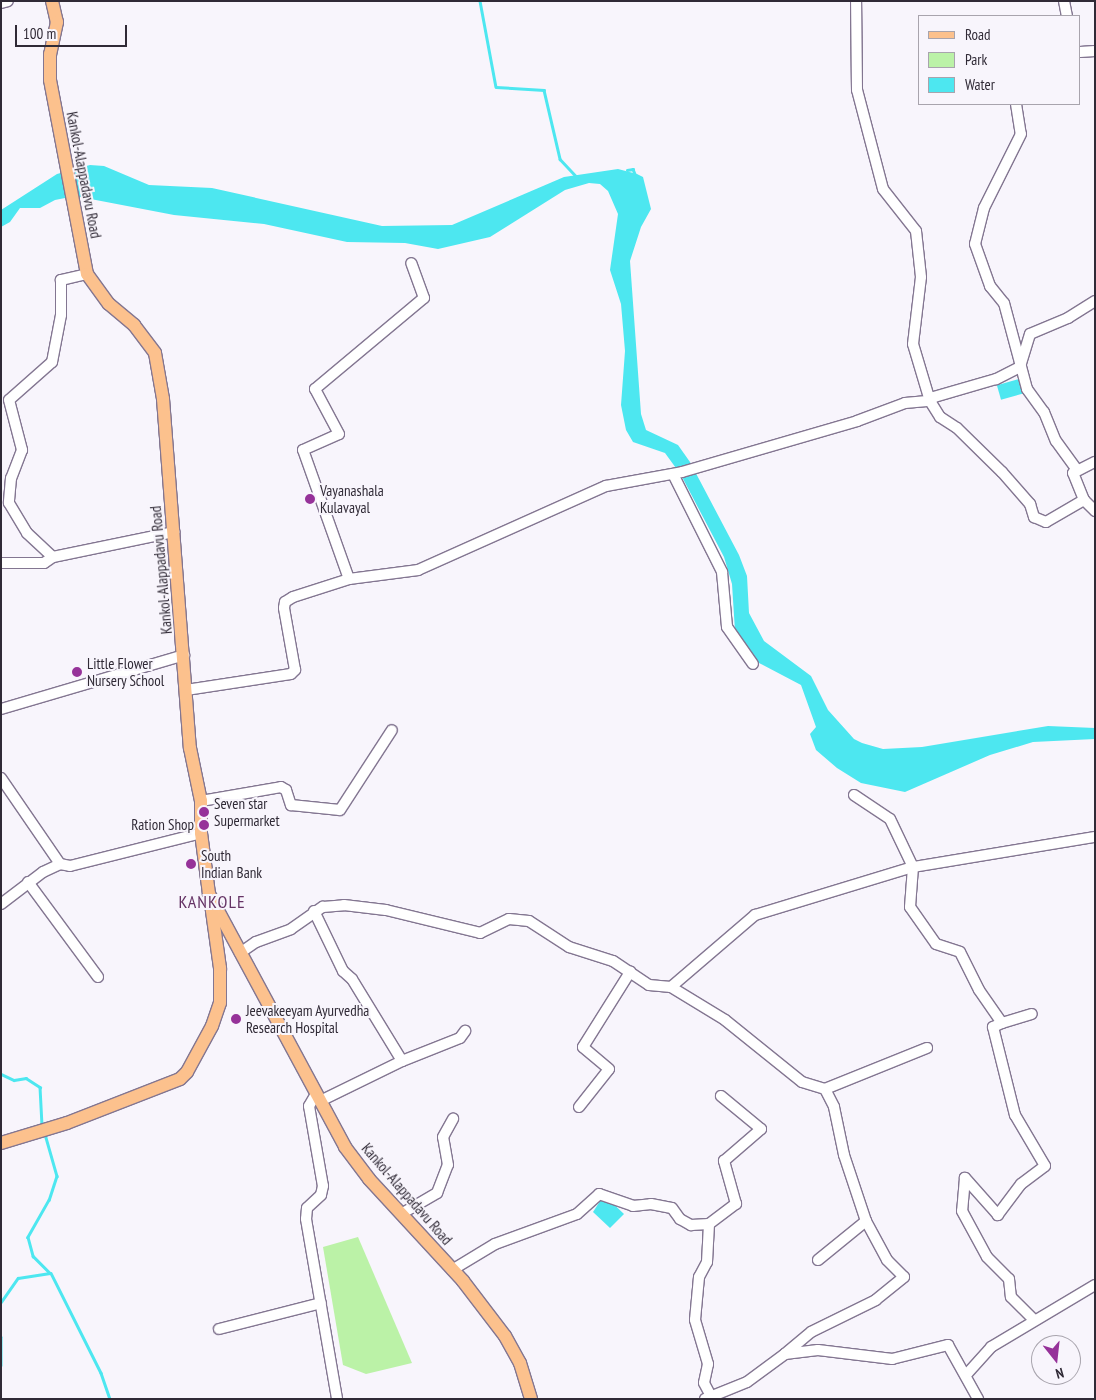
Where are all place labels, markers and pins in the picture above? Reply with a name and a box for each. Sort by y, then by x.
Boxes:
place label: Vayanashala Kulavayal [320,481,384,516]
marker: Vayanashala Kulavayal [304,493,316,505]
place label: Little Flower Nursery School [87,654,165,689]
marker: Little Flower Nursery School [71,666,83,678]
place label: Seven star Supermarket [214,794,280,829]
marker: Seven star Supermarket [198,806,210,818]
place label: Ration Shop [131,816,194,834]
marker: Ration Shop [198,819,210,831]
place label: South Indian Bank [201,846,262,881]
marker: South Indian Bank [185,858,197,870]
place label: Jeevakeeyam Ayurvedha Research Hospital [246,1001,370,1036]
marker: Jeevakeeyam Ayurvedha Research Hospital [230,1013,242,1025]

